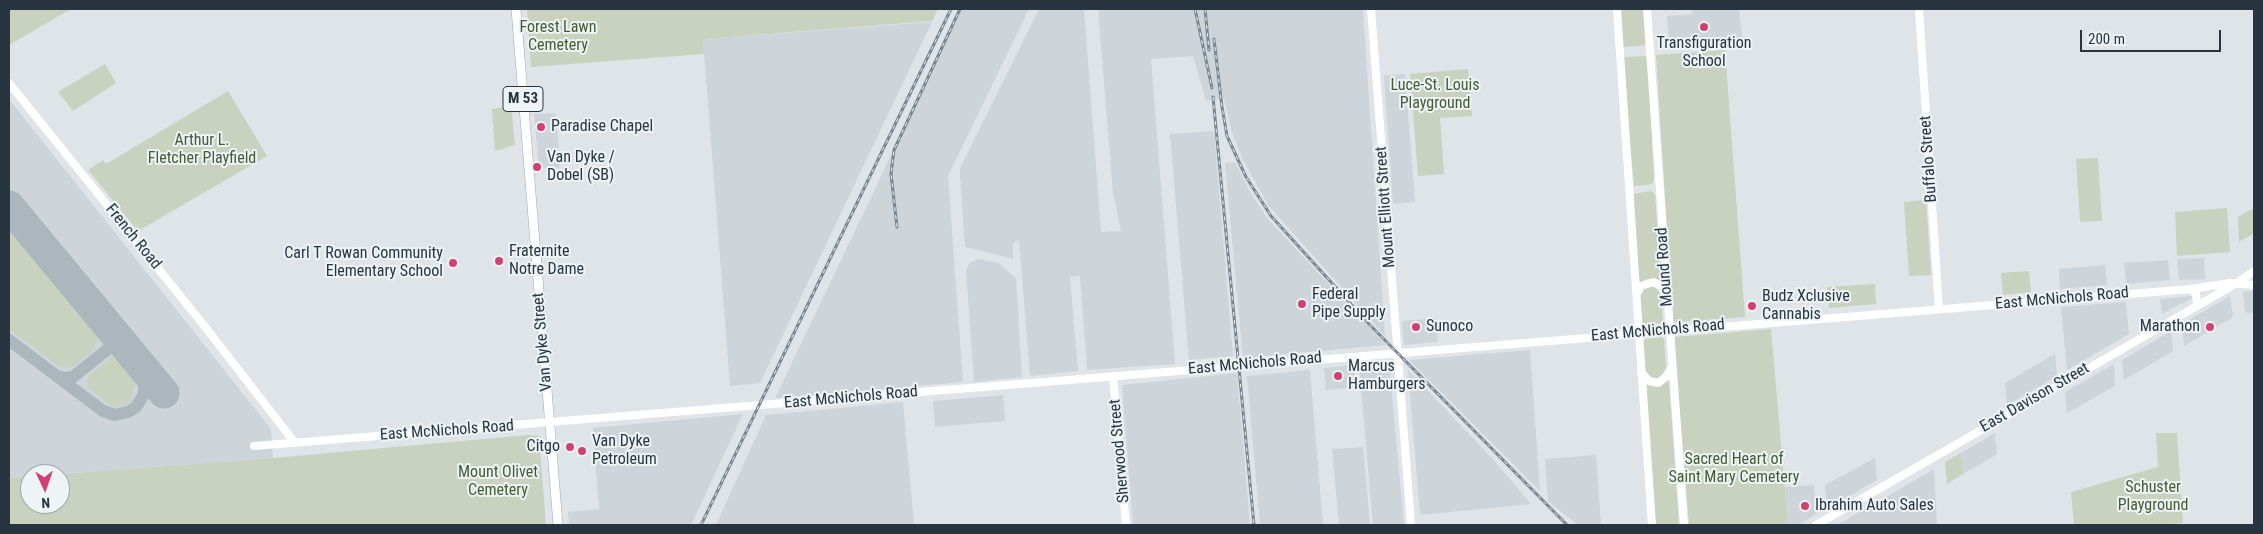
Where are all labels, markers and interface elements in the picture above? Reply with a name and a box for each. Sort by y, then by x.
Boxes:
park label: Forest Lawn Cemetery [520,18,596,56]
scale bar [2083,20,2224,52]
marker: Transfiguration School [1698,21,1710,33]
text: 200 m [2088,30,2125,48]
place label: Transfiguration School [1657,34,1751,72]
park label: Luce-St. Louis Playground [1390,76,1480,114]
road number: M 53 [503,86,543,112]
street label: Buffalo Street [1916,115,1942,203]
place label: Paradise Chapel [551,117,653,137]
marker: Paradise Chapel [535,121,547,133]
park label: Arthur L. Fletcher Playfield [148,131,256,169]
street label: Mount Elliott Street [1372,146,1400,268]
place label: Van Dyke / Dobel (SB) [547,148,615,186]
marker: Van Dyke / Dobel (SB) [531,161,543,173]
street label: French Road [101,201,165,273]
street label: Mound Road [1653,227,1677,307]
place label: Fraternite Notre Dame [509,242,584,280]
place label: Carl T Rowan Community Elementary School [284,244,443,282]
marker: Fraternite Notre Dame [493,255,505,267]
marker: Carl T Rowan Community Elementary School [447,257,459,269]
street label: East McNichols Road [1994,284,2130,314]
place label: Federal Pipe Supply [1312,285,1386,323]
place label: Budz Xclusive Cannabis [1762,287,1850,325]
street label: Van Dyke Street [529,292,557,392]
marker: Federal Pipe Supply [1296,298,1308,310]
marker: Budz Xclusive Cannabis [1746,300,1758,312]
street label: East McNichols Road [1590,316,1726,346]
place label: Sunoco [1426,317,1473,337]
place label: Marathon [2140,317,2200,337]
marker: Sunoco [1410,321,1422,333]
marker: Marathon [2204,321,2216,333]
street label: East McNichols Road [1187,349,1323,379]
place label: Marcus Hamburgers [1348,357,1426,395]
street label: East Davison Street [1977,359,2093,437]
marker: Marcus Hamburgers [1332,370,1344,382]
street label: East McNichols Road [783,383,919,413]
street label: Sherwood Street [1106,398,1134,504]
street label: East McNichols Road [379,417,515,445]
place label: Van Dyke Petroleum [592,432,657,470]
place label: Citgo [527,437,560,457]
marker: Citgo [564,441,576,453]
marker: Van Dyke Petroleum [576,445,588,457]
park label: Sacred Heart of Saint Mary Cemetery [1669,450,1799,488]
park label: Mount Olivet Cemetery [458,463,538,501]
north arrow [20,464,70,514]
park label: Schuster Playground [2118,478,2188,516]
text: N [41,495,50,511]
place label: Ibrahim Auto Sales [1815,496,1934,516]
marker: Ibrahim Auto Sales [1799,500,1811,512]

